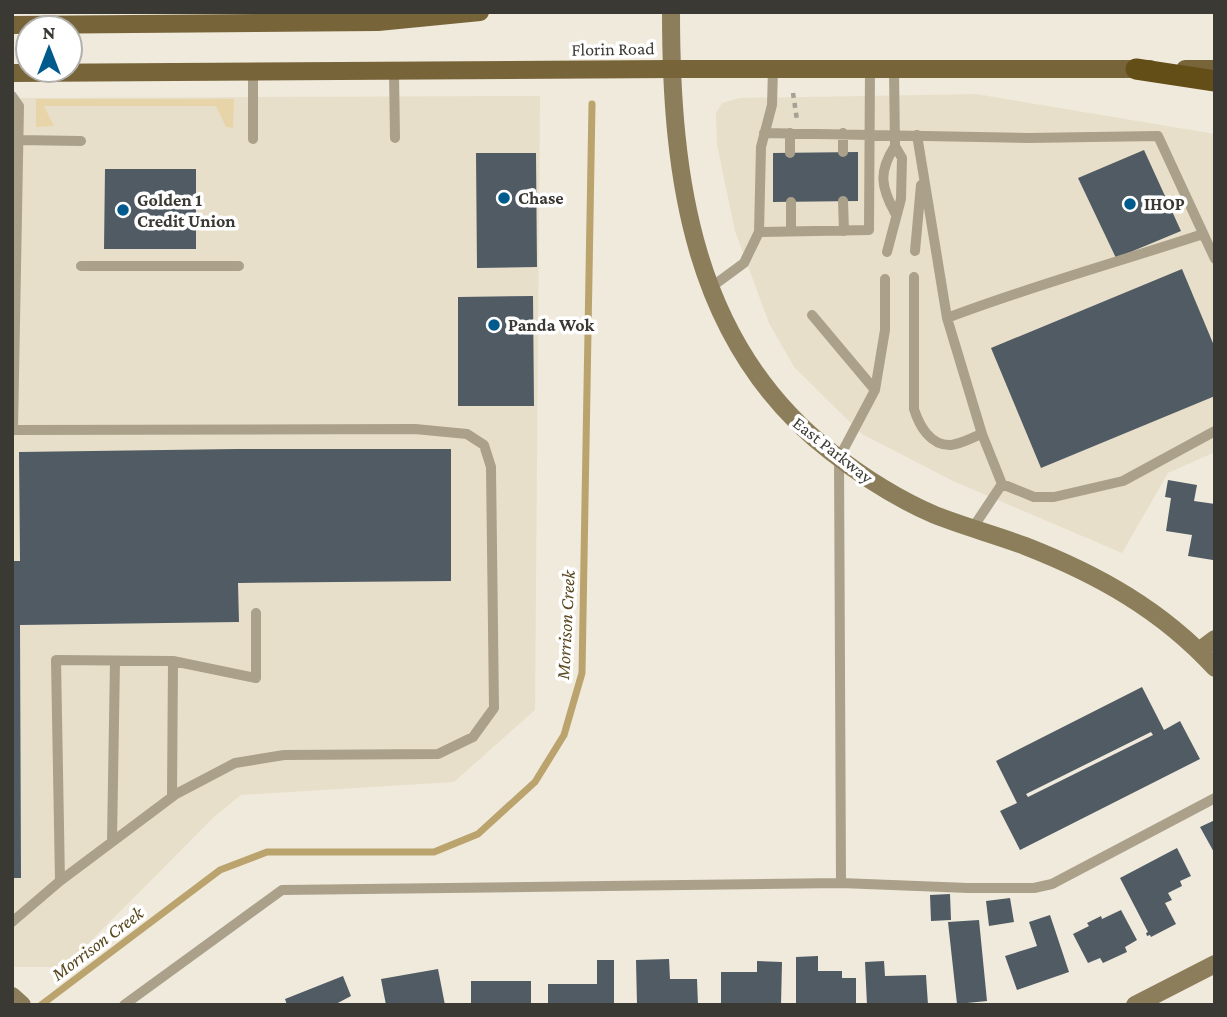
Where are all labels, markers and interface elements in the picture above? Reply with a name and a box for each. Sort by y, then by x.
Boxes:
north arrow [14,14,84,84]
text: N [43,22,56,43]
street label: Florin Road [571,38,655,60]
place label: Chase [518,188,564,208]
place label: Golden 1 Credit Union [137,190,236,231]
marker: Chase [496,190,512,206]
place label: IHOP [1144,194,1185,214]
marker: IHOP [1122,196,1138,212]
marker: Golden 1 Credit Union [115,202,131,218]
place label: Panda Wok [508,315,595,335]
marker: Panda Wok [486,317,502,333]
street label: East Parkway [789,413,877,488]
water label: Morrison Creek [552,569,579,681]
water label: Morrison Creek [46,902,148,985]

